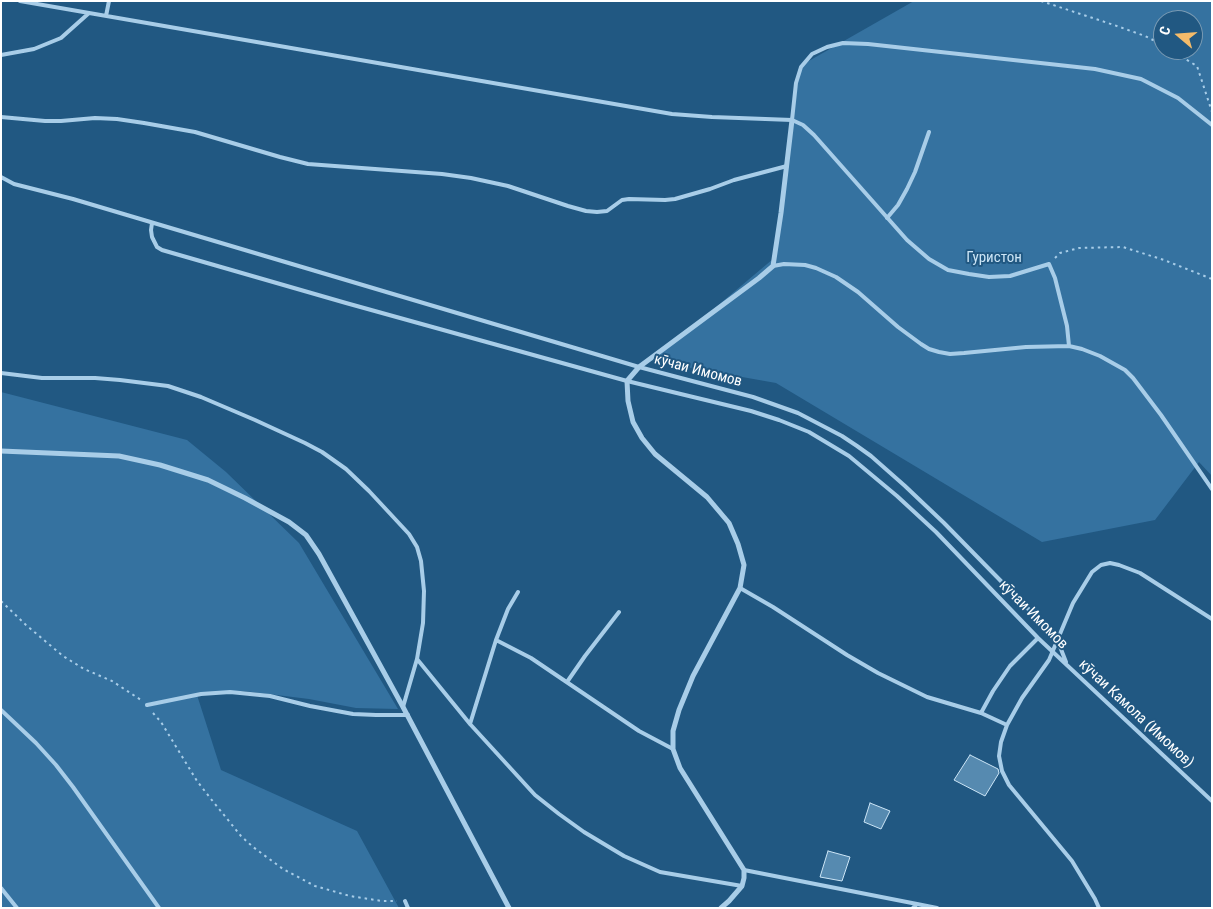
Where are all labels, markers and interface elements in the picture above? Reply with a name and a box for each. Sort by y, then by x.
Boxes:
north arrow [1153,10,1203,60]
text: С [1156,24,1174,37]
park label: Гуристон [966,249,1022,267]
street label: кӯчаи Имомов [652,351,744,391]
street label: кӯчаи Имомов [995,577,1071,653]
street label: кӯчаи Камола (Имомов) [1075,656,1197,772]

